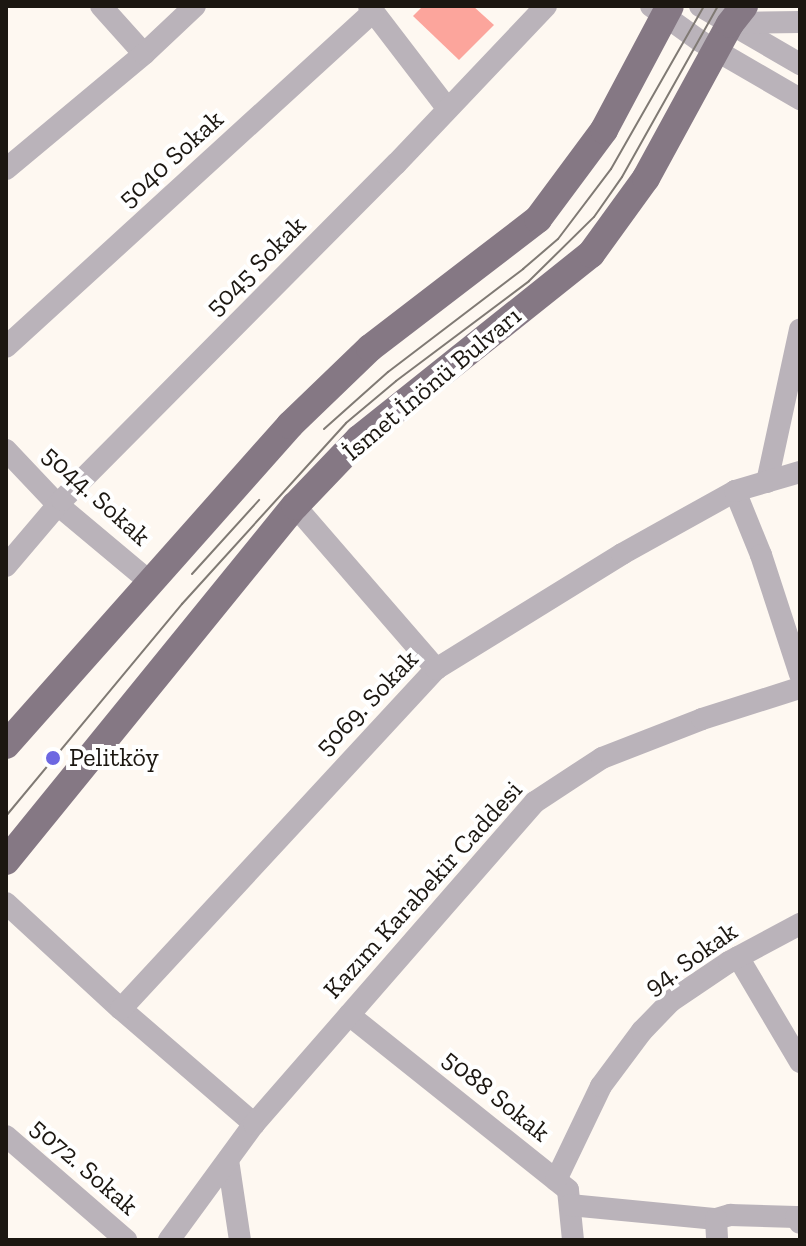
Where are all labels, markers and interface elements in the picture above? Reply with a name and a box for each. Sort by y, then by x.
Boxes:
street label: 5040 Sokak [112,104,230,214]
street label: 5045 Sokak [200,210,312,322]
street label: İsmet İnönü Bulvarı [337,300,527,468]
street label: 5044. Sokak [36,439,156,553]
street label: 5069. Sokak [309,644,425,762]
place label: Pelitköy [69,742,159,774]
marker: Pelitköy [44,749,62,767]
street label: Kazım Karabekir Caddesi [317,775,529,1005]
street label: 94. Sokak [639,916,743,1002]
street label: 5088 Sokak [436,1043,556,1149]
street label: 5072. Sokak [24,1112,144,1222]

